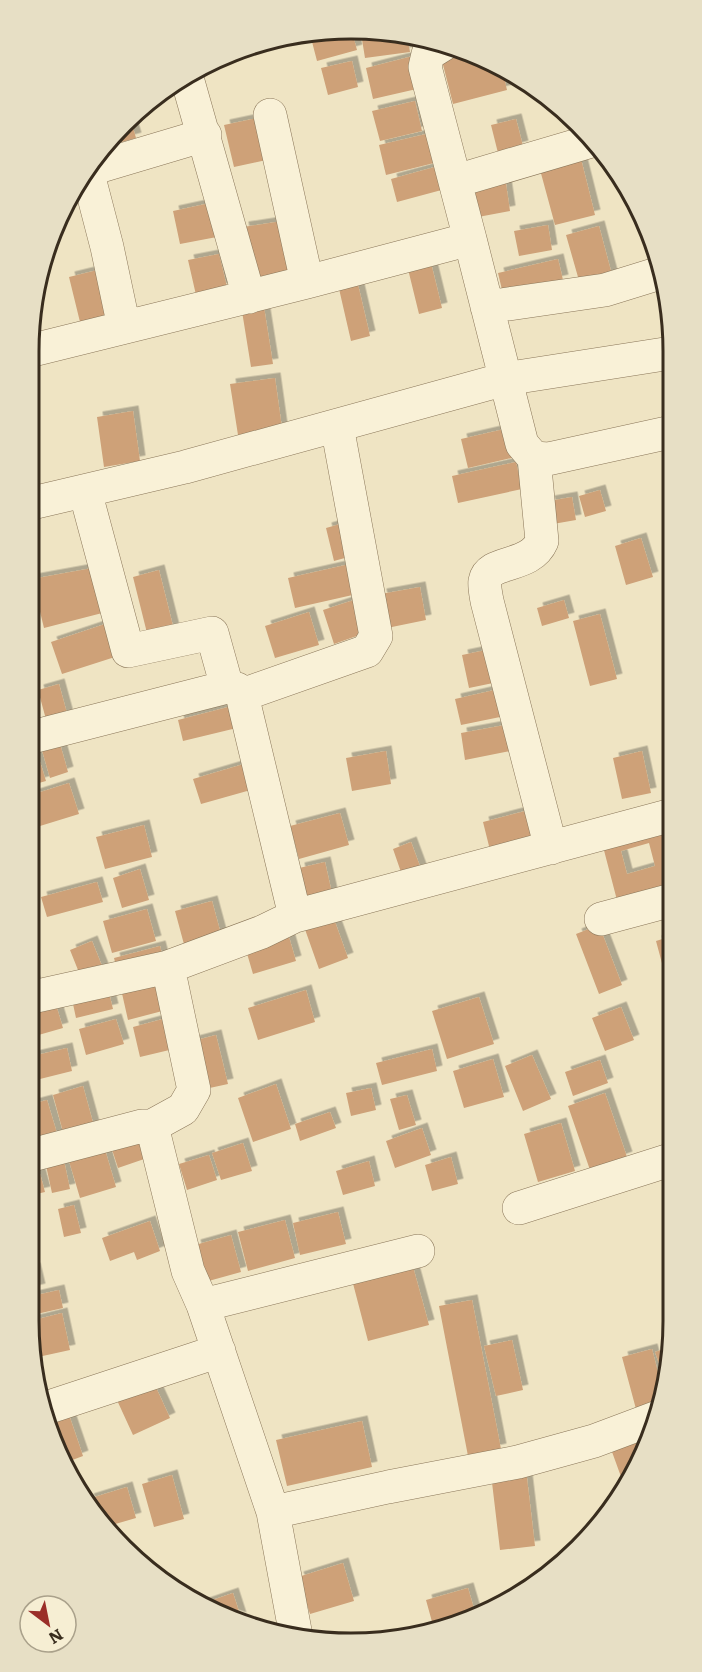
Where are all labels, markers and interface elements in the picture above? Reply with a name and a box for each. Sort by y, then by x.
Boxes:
north arrow [18,1594,78,1654]
text: N [44,1624,69,1651]

